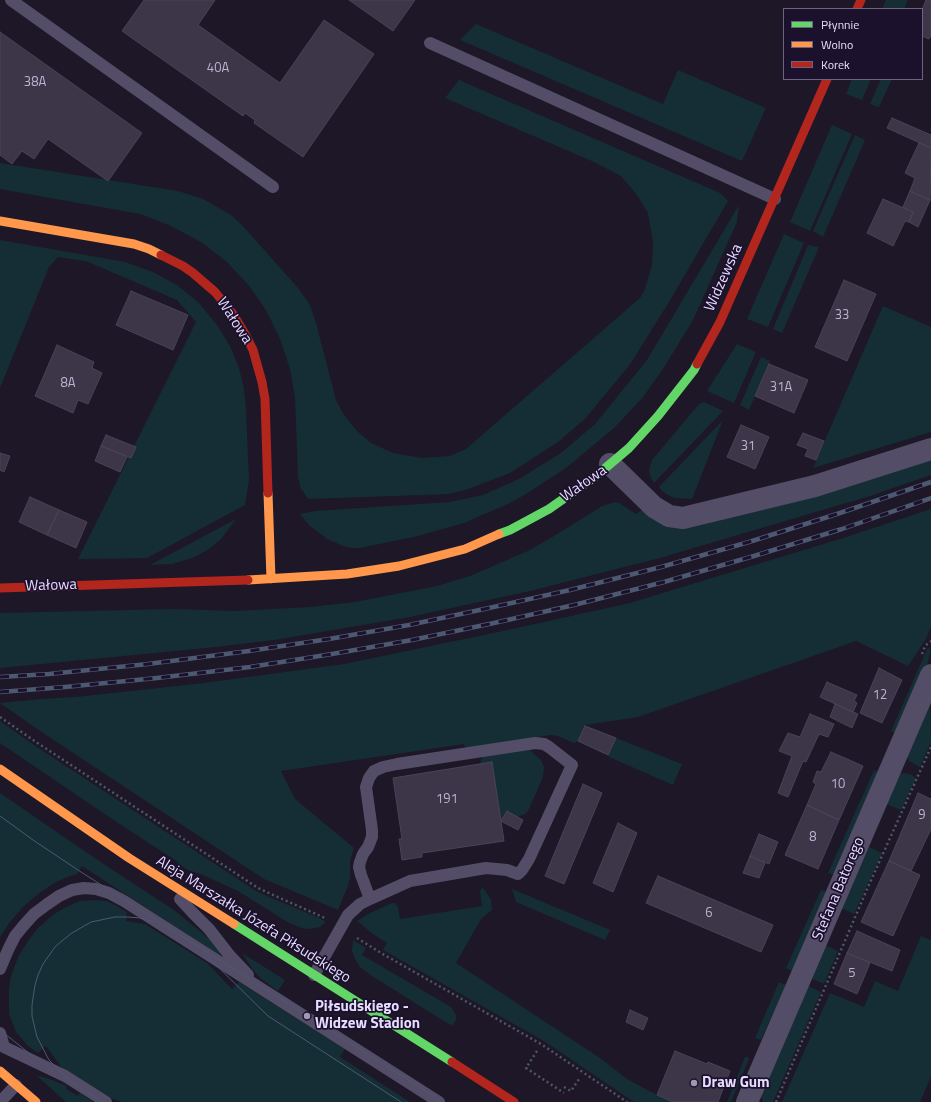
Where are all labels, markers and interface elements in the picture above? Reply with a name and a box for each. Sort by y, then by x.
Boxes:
legend [783,8,923,80]
text: Płynnie [821,15,859,34]
text: Wolno [821,35,853,54]
text: Korek [821,55,850,74]
house number: 40A [207,61,229,77]
house number: 38A [24,75,46,91]
street label: Widzewska [701,242,747,314]
street label: Wałowa [212,294,256,348]
house number: 33 [835,308,849,324]
house number: 8A [60,376,76,392]
house number: 31A [770,380,792,396]
house number: 31 [741,439,755,455]
street label: Wałowa [558,462,610,506]
street label: Wałowa [25,576,77,596]
house number: 12 [873,688,887,704]
house number: 10 [831,777,845,793]
house number: 191 [436,792,458,808]
house number: 9 [918,808,926,824]
house number: 8 [809,830,817,846]
street label: Stefana Batorego [809,835,869,943]
street label: Aleja Marszałka Józefa Piłsudskiego [152,853,354,987]
house number: 6 [705,906,713,922]
house number: 5 [848,966,856,982]
place label: Piłsudskiego - Widzew Stadion [315,998,420,1033]
marker: Piłsudskiego - Widzew Stadion [302,1011,312,1021]
place label: Draw Gum [702,1074,770,1092]
marker: Draw Gum [689,1078,699,1088]

